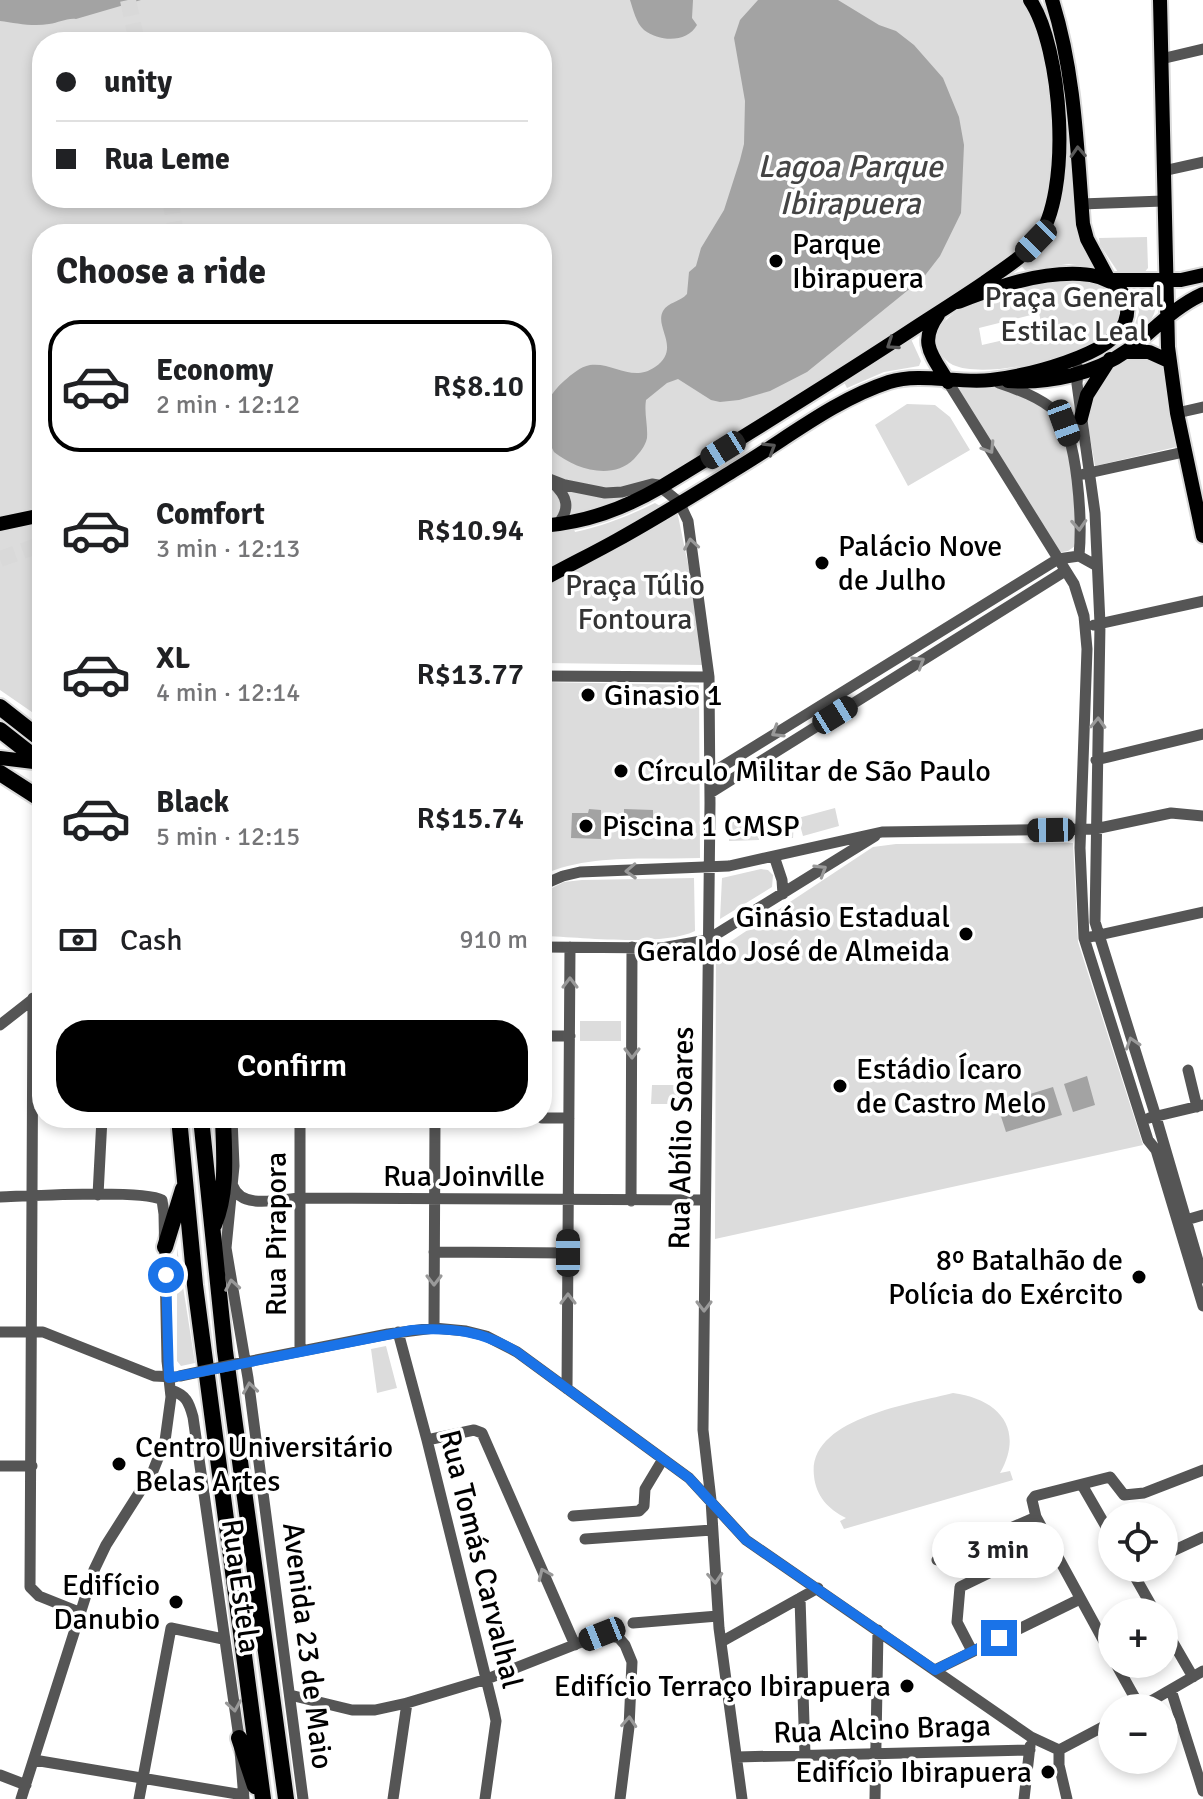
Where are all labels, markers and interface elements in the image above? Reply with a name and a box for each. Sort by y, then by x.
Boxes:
text: unity [104,64,172,101]
text: Rua Leme [104,141,230,178]
one-way arrow [1070,145,1087,158]
water label: Lagoa Parque Ibirapuera [758,147,944,223]
car [1011,215,1061,267]
place label: Parque Ibirapuera [792,226,924,297]
text: Choose a ride [56,249,266,294]
marker: Parque Ibirapuera [767,252,785,270]
park label: Praça General Estilac Leal [985,279,1163,350]
one-way arrow [886,334,900,349]
icon: car [60,350,132,422]
text: Economy [156,352,273,389]
text: R$8.10 [433,368,524,405]
text: 2 min · 12:12 [156,389,300,421]
car [1045,396,1083,450]
car [696,427,750,473]
one-way arrow [979,439,994,454]
one-way arrow [761,443,776,458]
icon: car [60,494,132,566]
text: Comfort [156,496,265,533]
text: R$10.94 [417,512,524,549]
one-way arrow [1070,519,1087,532]
place label: Palácio Nove de Julho [838,528,1002,599]
text: 3 min · 12:13 [156,533,300,565]
one-way arrow [683,537,700,551]
marker: Palácio Nove de Julho [813,554,831,572]
park label: Praça Túlio Fontoura [565,567,705,638]
icon: car [60,638,132,710]
text: XL [156,640,190,677]
text: R$13.77 [417,656,524,693]
one-way arrow [910,657,925,672]
text: 4 min · 12:14 [156,677,300,709]
place label: Ginasio 1 [604,677,723,714]
marker: Ginasio 1 [579,686,597,704]
car [808,692,862,738]
one-way arrow [1089,716,1106,729]
one-way arrow [771,723,786,738]
place label: Círculo Militar de São Paulo [637,753,991,790]
marker: Círculo Militar de São Paulo [612,762,630,780]
icon: car [60,782,132,854]
text: Black [156,784,229,821]
text: R$15.74 [417,800,524,837]
place label: Piscina 1 CMSP [602,808,800,845]
marker: Piscina 1 CMSP [577,817,595,835]
car [1027,818,1075,842]
text: 5 min · 12:15 [156,821,300,853]
one-way arrow [624,862,637,880]
one-way arrow [813,864,827,879]
place label: Ginásio Estadual Geraldo José de Almeida [637,899,950,970]
icon: cash [56,918,100,962]
text: Cash [120,922,183,959]
text: 910 m [459,924,528,956]
marker: Ginásio Estadual Geraldo José de Almeida [957,925,975,943]
one-way arrow [561,976,579,989]
button: Confirm [56,1020,528,1112]
street label: Rua Abílio Soares [661,1026,702,1250]
one-way arrow [1126,1036,1142,1050]
one-way arrow [623,1047,640,1060]
place label: Estádio Ícaro de Castro Melo [856,1051,1046,1122]
marker: Estádio Ícaro de Castro Melo [831,1077,849,1095]
street label: Rua Pirapora [258,1152,295,1316]
street label: Rua Joinville [383,1158,545,1195]
car [556,1229,580,1277]
place label: 8º Batalhão de Polícia do Exército [888,1242,1123,1313]
route start [148,1257,184,1293]
marker: 8º Batalhão de Polícia do Exército [1130,1268,1148,1286]
one-way arrow [425,1274,443,1287]
one-way arrow [225,1278,242,1292]
one-way arrow [559,1292,577,1305]
one-way arrow [695,1300,713,1313]
one-way arrow [242,1382,259,1395]
street label: Rua Tomás Carvalhal [430,1426,531,1692]
place label: Centro Universitário Belas Artes [135,1429,393,1500]
marker: Centro Universitário Belas Artes [110,1455,128,1473]
map controls [1098,1502,1178,1774]
button: locate [1098,1502,1178,1582]
street label: Rua Estela [213,1517,268,1655]
street label: Avenida 23 de Maio [274,1521,341,1771]
callout: 3 min [933,1522,1065,1578]
text: 3 min [967,1534,1029,1566]
place label: Edifício Danubio [53,1567,160,1638]
one-way arrow [537,1567,553,1582]
one-way arrow [706,1572,723,1585]
marker: Edifício Danubio [167,1593,185,1611]
button: + [1098,1598,1178,1678]
car [575,1614,629,1654]
route end [981,1620,1017,1656]
place label: Edifício Terraço Ibirapuera [554,1668,891,1705]
marker: Edifício Terraço Ibirapuera [898,1677,916,1695]
button: − [1098,1694,1178,1774]
one-way arrow [225,1699,242,1713]
street label: Rua Alcino Braga [772,1707,992,1752]
one-way arrow [620,1715,637,1728]
place label: Edifício Ibirapuera [795,1754,1032,1791]
marker: Edifício Ibirapuera [1039,1763,1057,1781]

